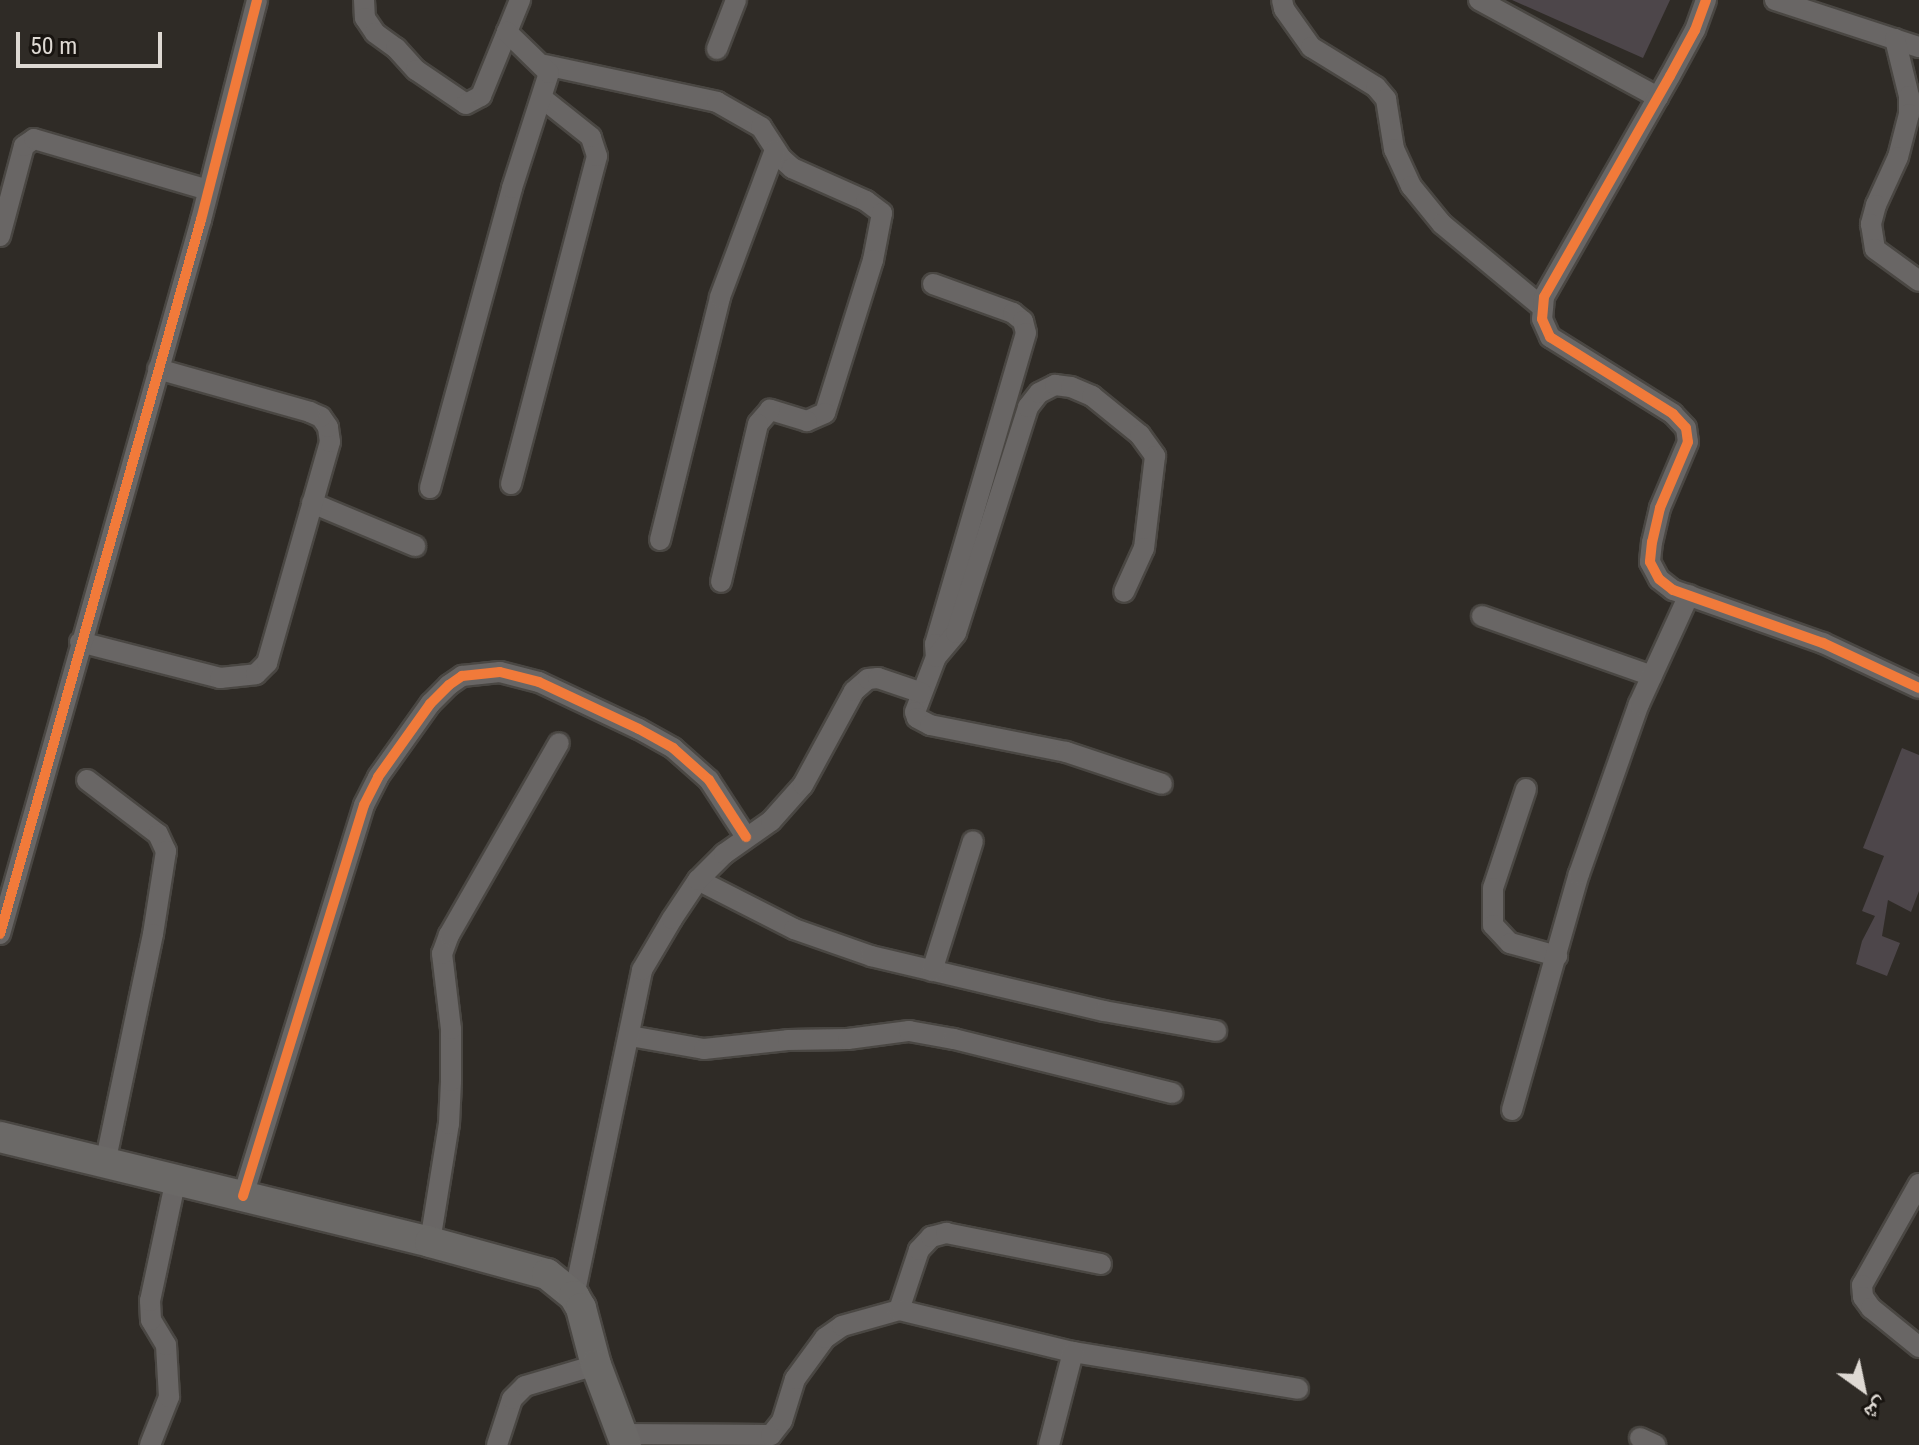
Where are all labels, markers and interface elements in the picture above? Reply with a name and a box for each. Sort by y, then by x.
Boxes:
scale bar [20,16,166,66]
text: 50 m [30,32,77,60]
north arrow [1823,1349,1903,1429]
text: ش [1860,1393,1893,1426]

